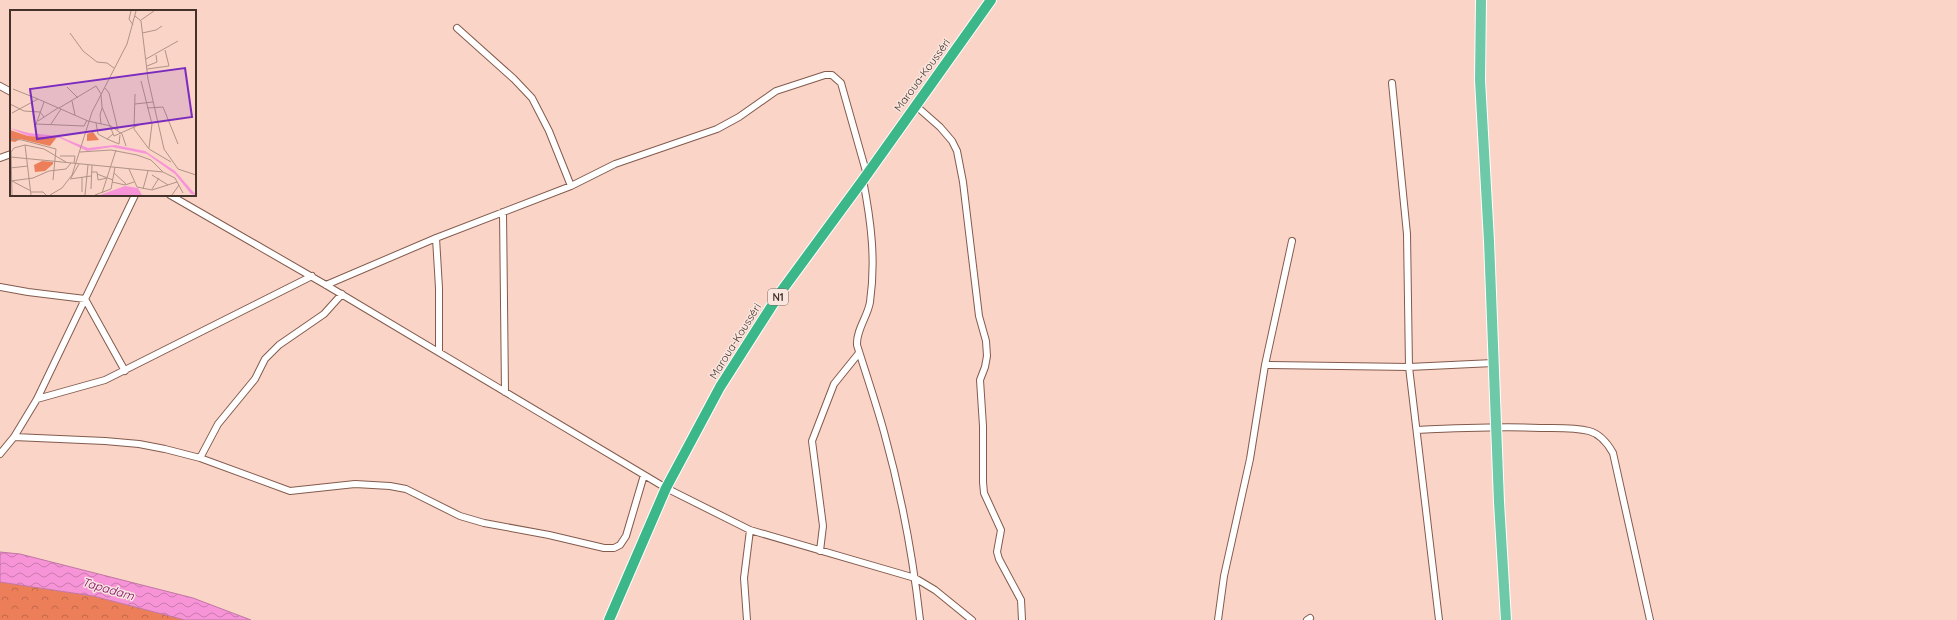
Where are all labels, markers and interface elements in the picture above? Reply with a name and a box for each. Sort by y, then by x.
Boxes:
inset map [10,10,196,196]
street label: Maroua-Kousséri [891,36,953,114]
road number: N1 [768,289,788,305]
street label: Maroua-Kousséri [706,300,764,382]
water label: Tapadam [80,574,137,603]

